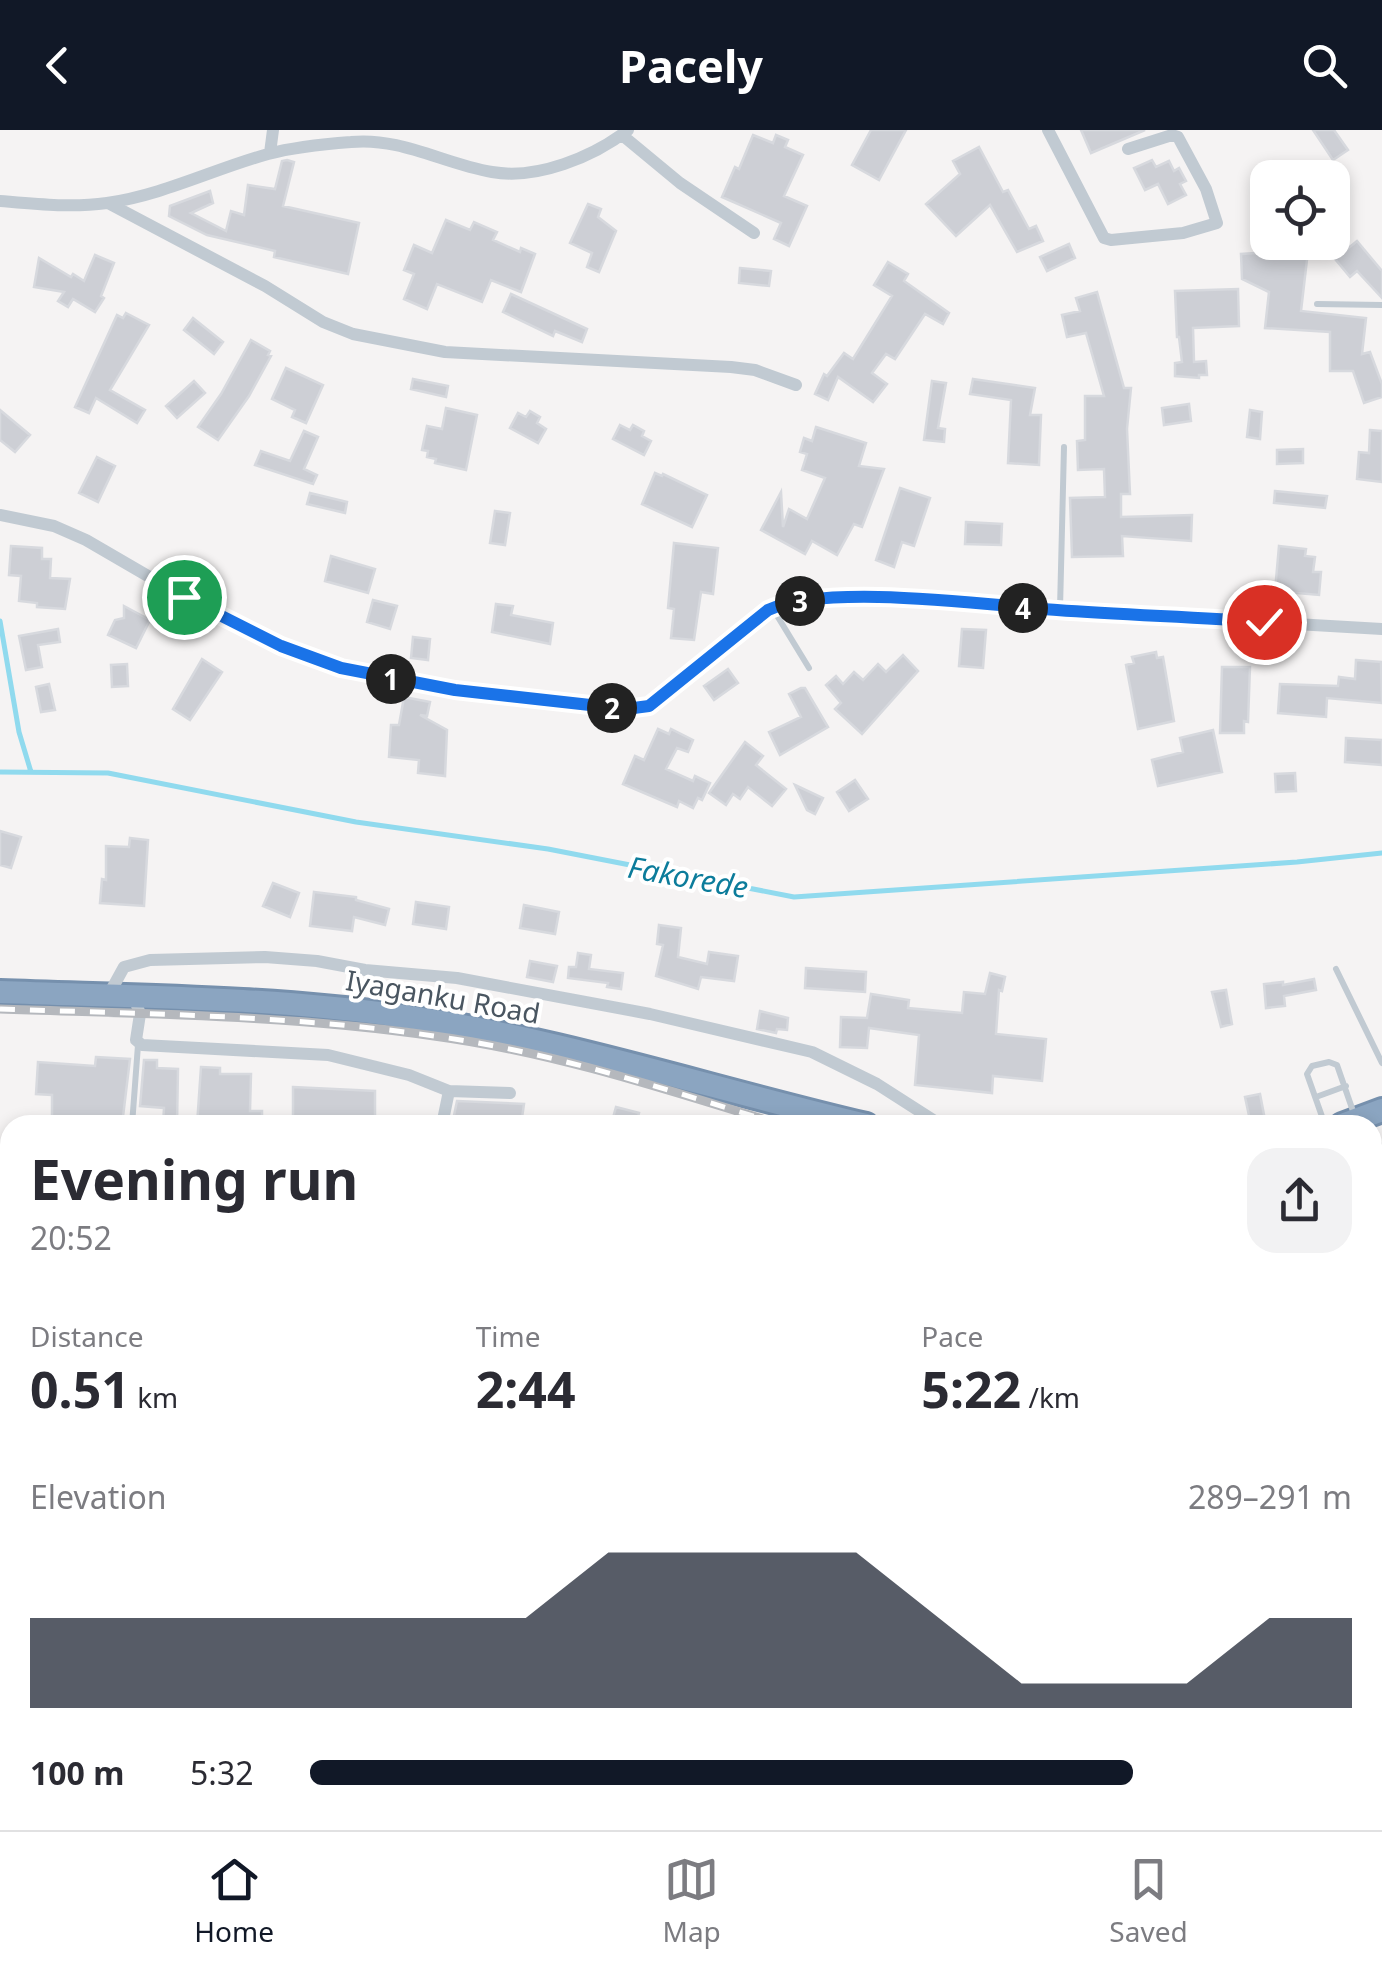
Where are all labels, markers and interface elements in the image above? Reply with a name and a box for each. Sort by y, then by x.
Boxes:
text: Pacely [619,35,763,96]
icon: back [30,38,85,93]
icon: search [1297,38,1352,93]
map controls [1250,160,1350,260]
button: locate [1250,160,1350,260]
pin [142,555,227,640]
icon: arrive [157,570,212,625]
pin: 3 [775,576,825,626]
pin [1222,580,1307,665]
text: 3 [792,582,808,620]
pin: 4 [998,583,1048,633]
text: 4 [1015,589,1031,627]
icon: check [1237,595,1292,650]
pin: 1 [366,654,416,704]
text: 1 [383,660,399,698]
pin: 2 [587,683,637,733]
text: 2 [604,689,620,727]
water label: Fakorede [625,846,751,907]
street label: Iyaganku Road [343,960,543,1032]
text: Evening run [30,1141,358,1216]
button: share [1247,1148,1352,1253]
text: 20:52 [30,1216,112,1259]
text: Distance [30,1317,143,1355]
text: Time [476,1317,540,1355]
text: Pace [921,1317,983,1355]
text: 0.51 [30,1355,130,1423]
text: 2:44 [476,1355,576,1423]
text: 5:22 [921,1355,1021,1423]
text: km [130,1378,178,1416]
text: /km [1021,1378,1080,1416]
text: Elevation [30,1475,167,1518]
text: 289–291 m [1188,1475,1352,1518]
text: 100 m [30,1751,124,1794]
text: 5:32 [190,1751,254,1794]
tab: Home [194,1852,274,1950]
tab: Map [662,1852,721,1950]
tab: Saved [1109,1852,1188,1950]

